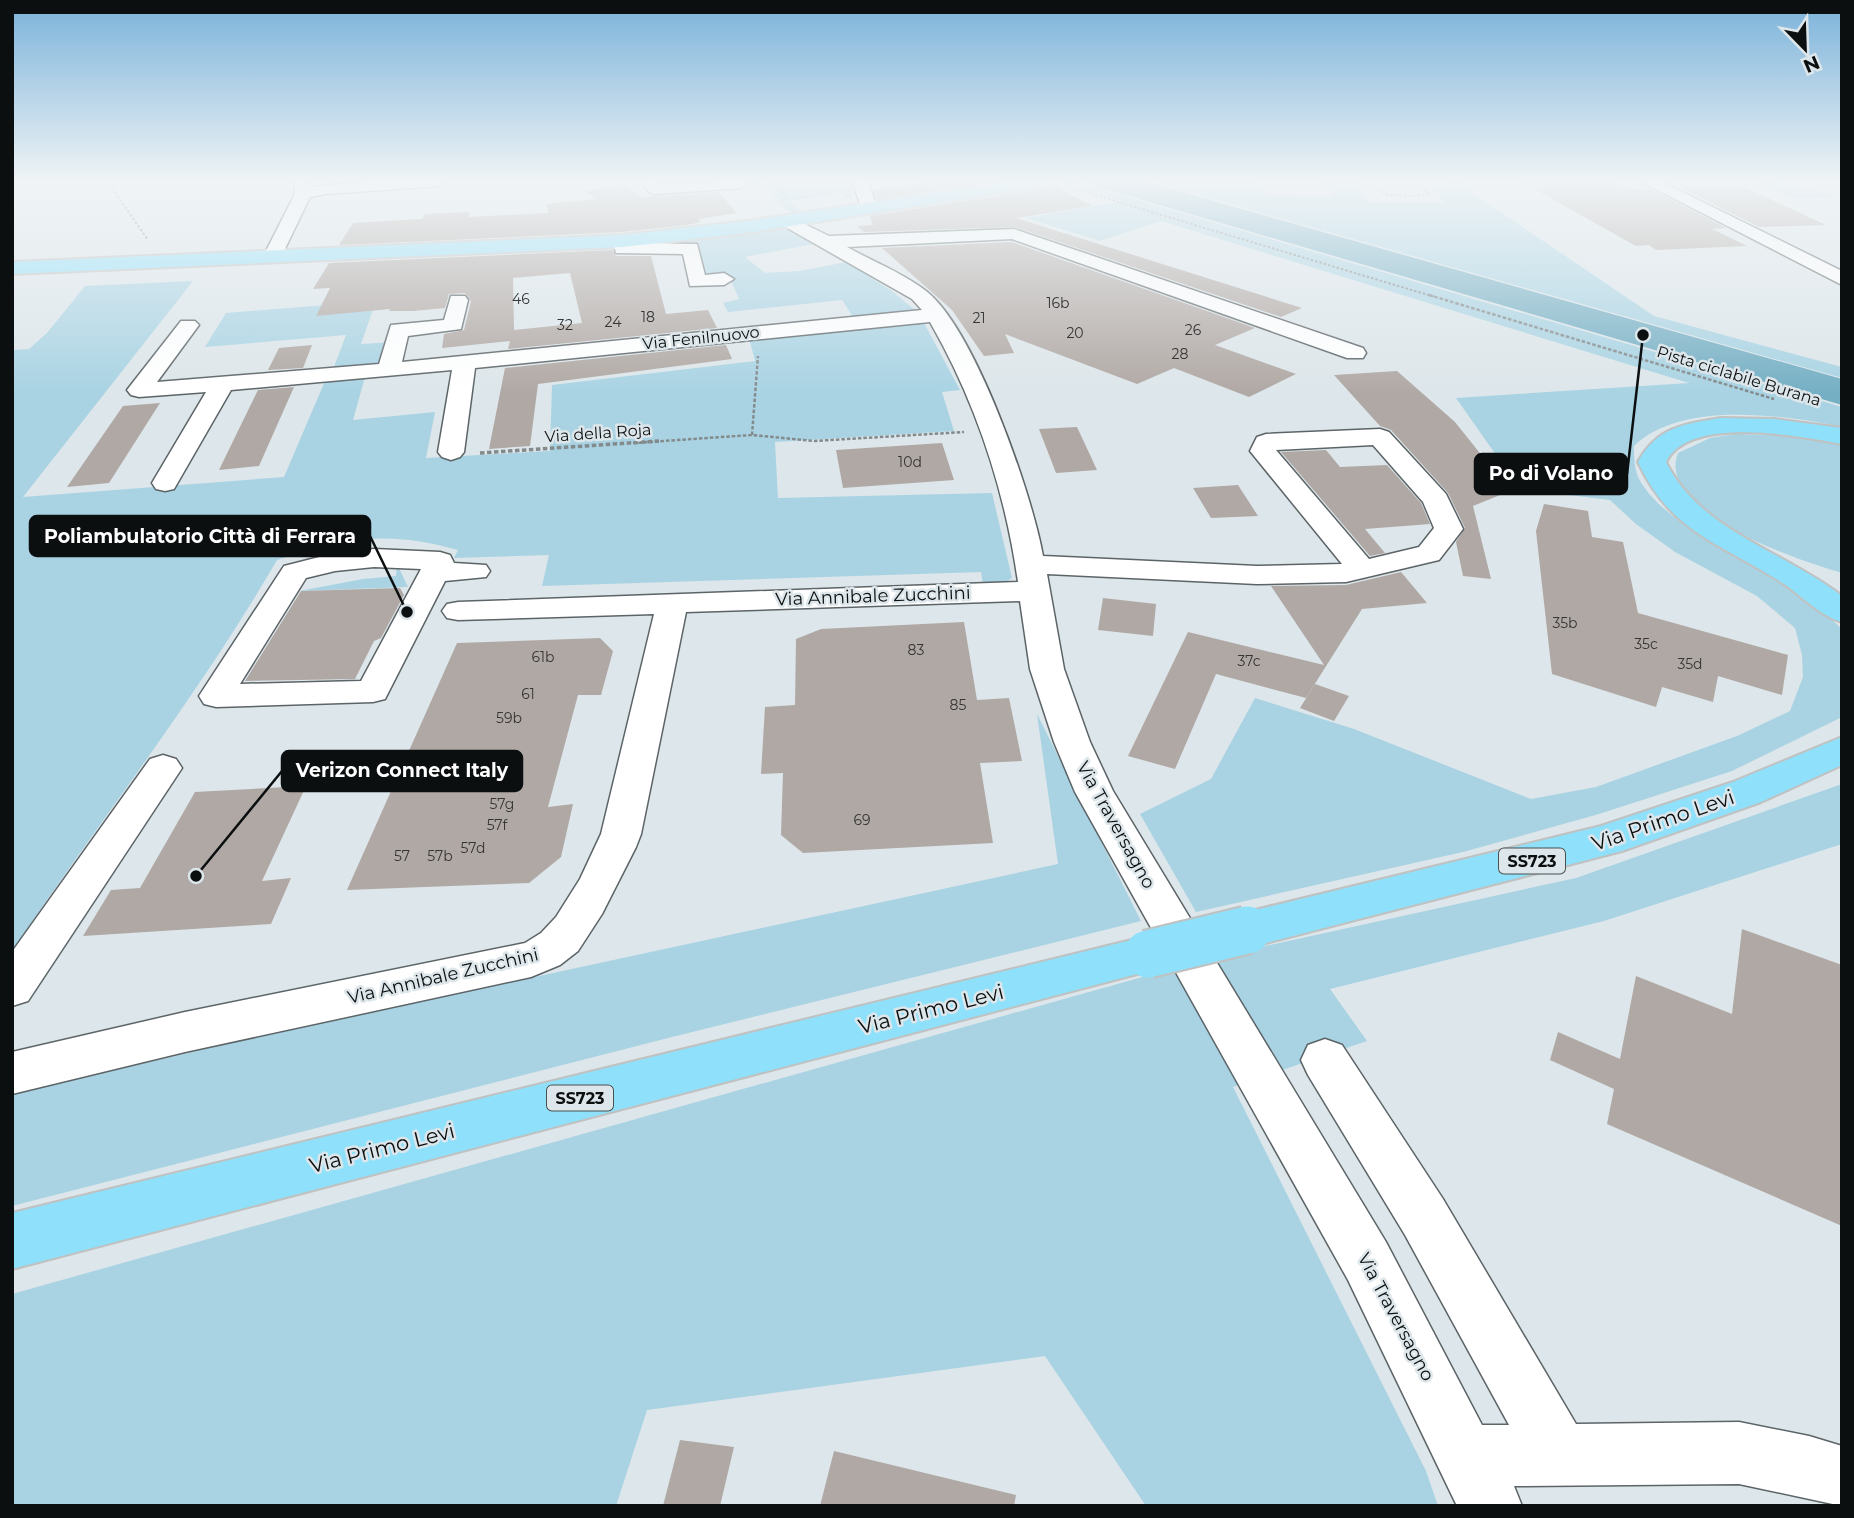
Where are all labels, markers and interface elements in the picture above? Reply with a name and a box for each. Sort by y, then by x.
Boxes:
north arrow [1770,14,1840,84]
text: N [1800,51,1823,78]
house number: 46 [512,290,530,308]
house number: 16b [1046,294,1070,312]
house number: 18 [641,308,655,326]
house number: 21 [972,309,986,327]
house number: 24 [605,313,622,331]
house number: 32 [557,316,573,334]
house number: 26 [1185,321,1202,339]
street label: Via Fenilnuovo [642,322,760,354]
house number: 20 [1066,324,1084,342]
street label: Pista ciclabile Burana [1655,342,1823,410]
house number: 28 [1172,345,1189,363]
street label: Via della Roja [544,420,652,446]
house number: 10d [898,453,922,471]
callout: Po di Volano [1475,454,1627,494]
text: Po di Volano [1489,462,1613,485]
callout: Poliambulatorio Città di Ferrara [30,516,370,556]
text: Poliambulatorio Città di Ferrara [44,525,356,548]
street label: Via Annibale Zucchini [775,582,971,610]
house number: 35b [1552,614,1578,632]
house number: 35c [1634,635,1658,653]
house number: 83 [908,641,925,659]
house number: 61b [531,648,555,666]
house number: 37c [1237,652,1261,670]
house number: 35d [1677,655,1703,673]
house number: 61 [521,685,535,703]
house number: 85 [950,696,967,714]
house number: 59b [496,709,522,727]
callout: Verizon Connect Italy [282,751,522,791]
street label: Via Traversagno [1072,757,1160,893]
text: Verizon Connect Italy [295,759,509,782]
street label: Via Primo Levi [1588,784,1738,856]
house number: 57g [490,795,514,813]
house number: 69 [853,811,871,829]
house number: 57f [487,816,509,834]
house number: 57d [461,839,485,857]
house number: 57 [394,847,410,865]
house number: 57b [427,847,453,865]
road number: SS723 [1499,848,1565,874]
street label: Via Annibale Zucchini [345,943,541,1009]
street label: Via Primo Levi [856,979,1006,1039]
road number: SS723 [547,1086,613,1110]
street label: Via Primo Levi [307,1118,457,1178]
street label: Via Traversagno [1353,1249,1439,1385]

